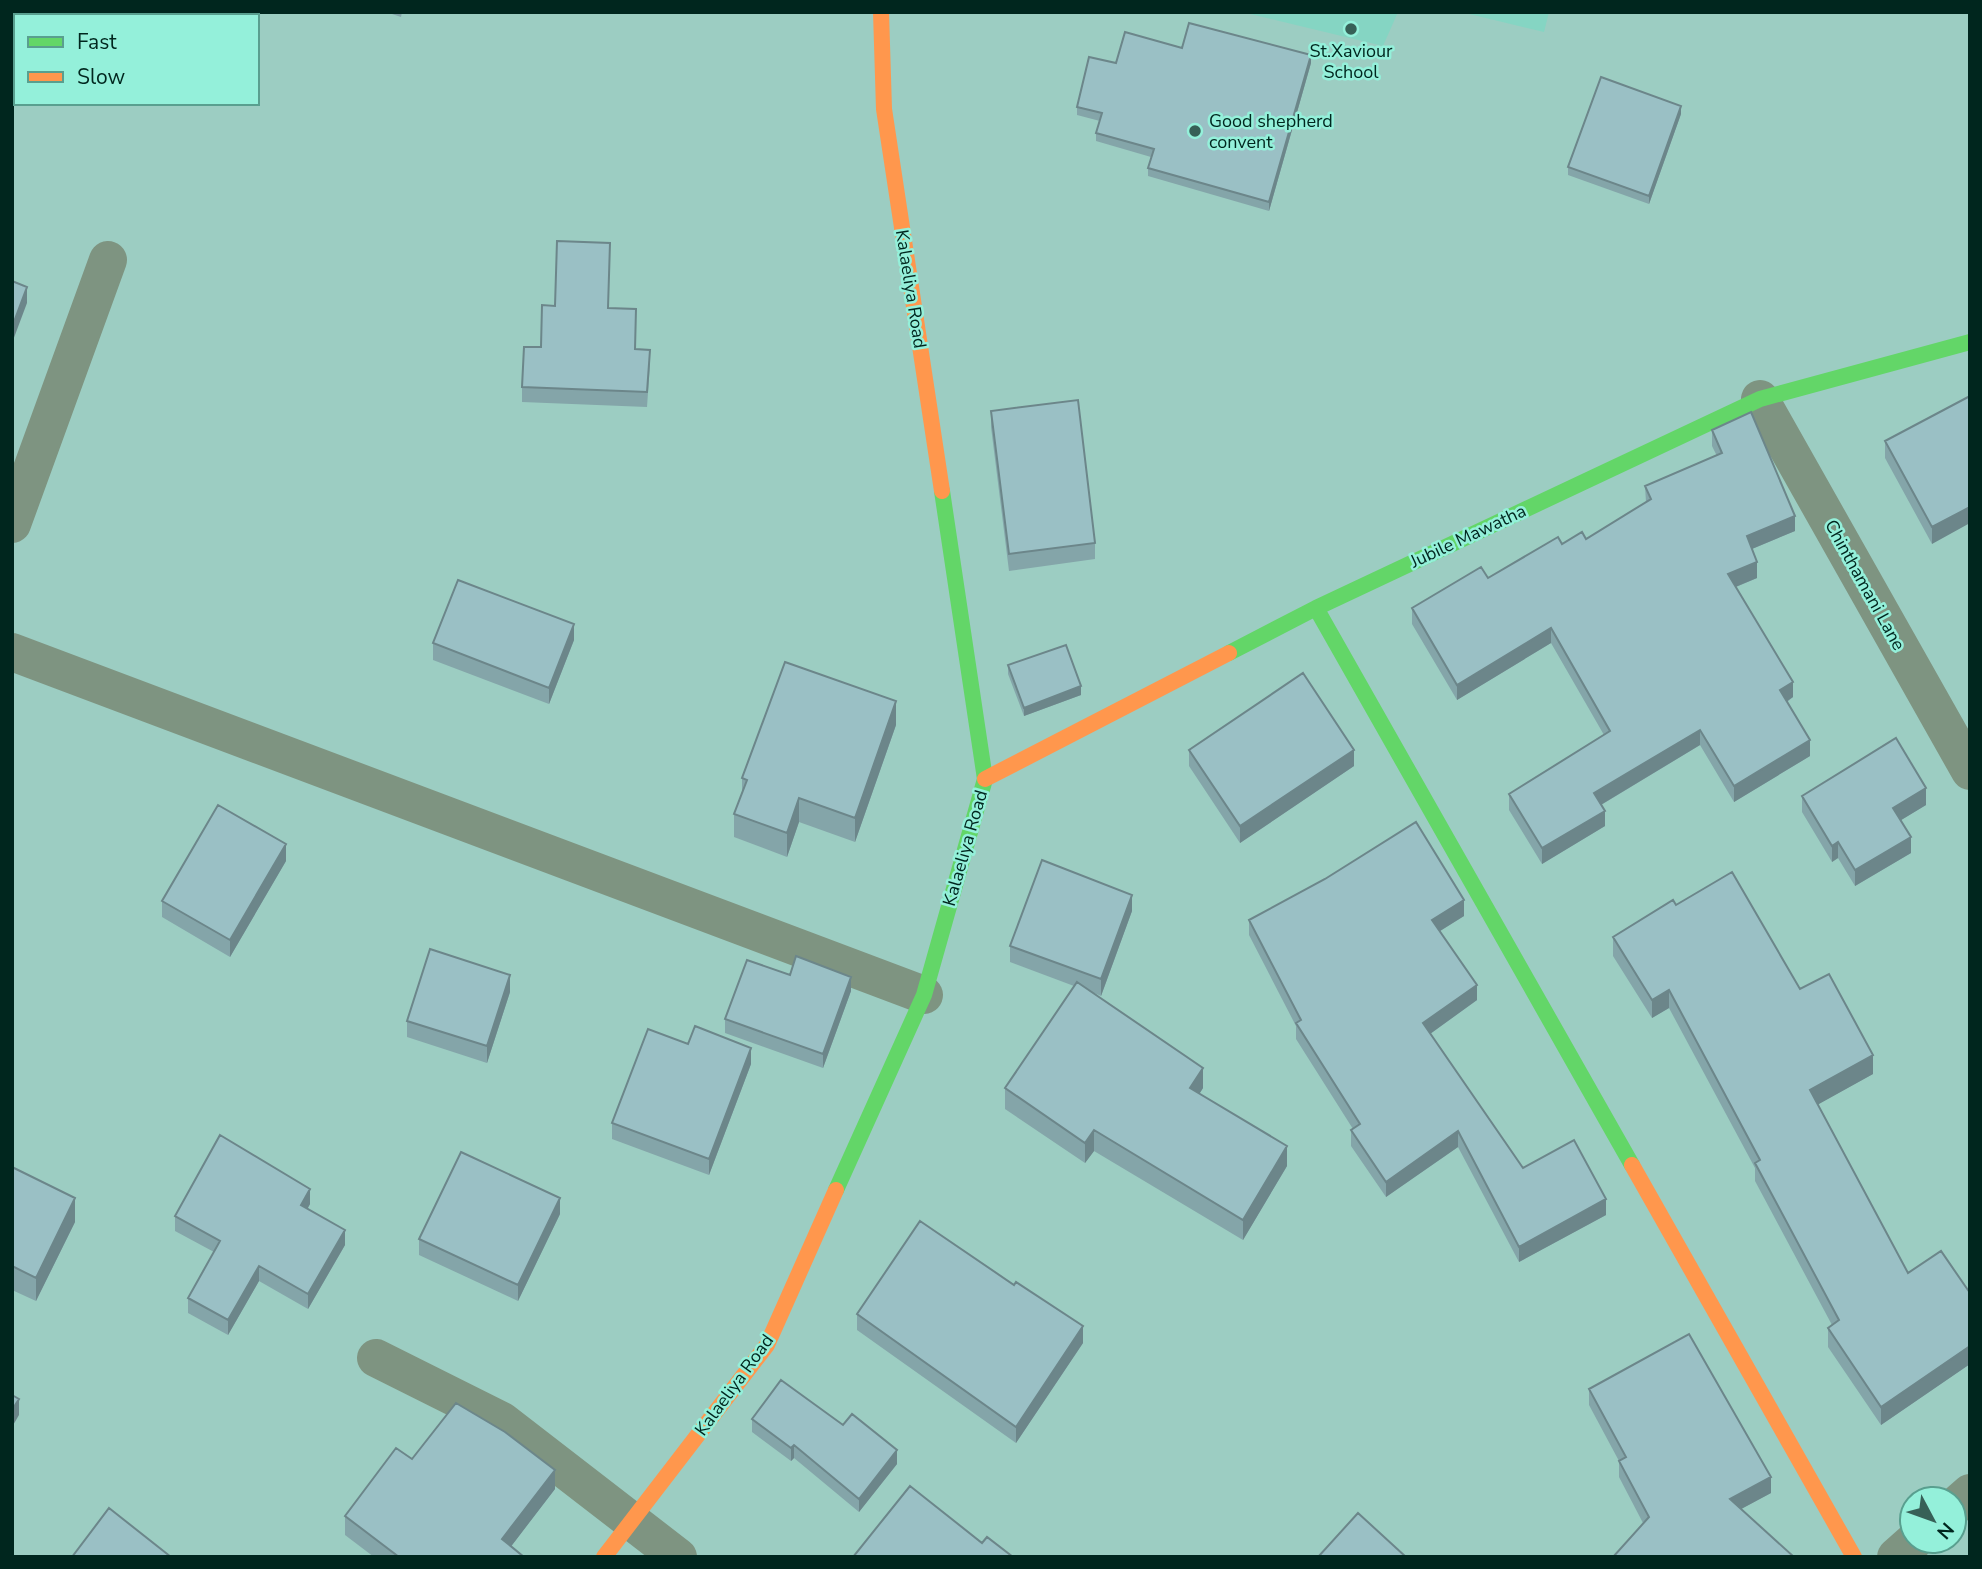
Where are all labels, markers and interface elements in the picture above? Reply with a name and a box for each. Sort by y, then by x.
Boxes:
legend [14,14,259,105]
marker: St.Xaviour School [1343,21,1359,37]
text: Fast [77,28,117,56]
place label: St.Xaviour School [1309,39,1393,84]
text: Slow [77,63,126,91]
place label: Good shepherd convent [1209,109,1333,154]
marker: Good shepherd convent [1187,123,1203,139]
street label: Kalaeliya Road [890,228,932,350]
street label: Jubile Mawatha [1405,499,1530,574]
street label: Chinthamani Lane [1819,515,1911,655]
street label: Kalaeliya Road [937,787,993,909]
street label: Kalaeliya Road [689,1329,779,1441]
north arrow [1898,1485,1968,1555]
text: N [1931,1517,1960,1544]

